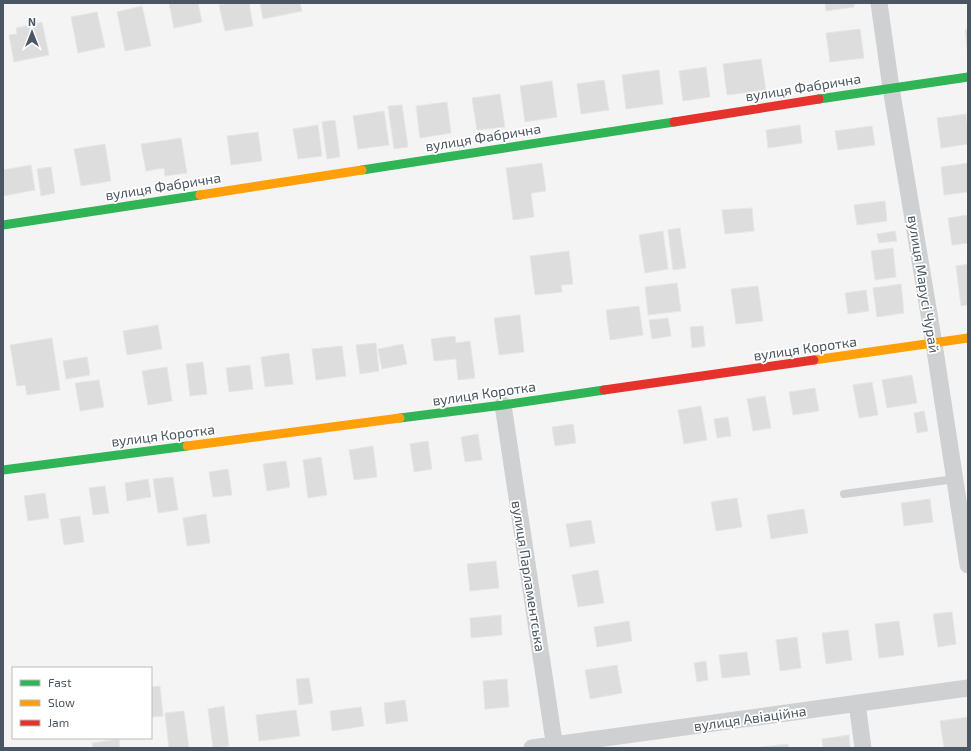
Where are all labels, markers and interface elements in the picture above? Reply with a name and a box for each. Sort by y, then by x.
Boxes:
north arrow [12,12,52,52]
text: N [28,15,36,28]
street label: вулиця Фабрична [744,69,862,105]
street label: вулиця Фабрична [424,119,542,155]
street label: вулиця Фабрична [104,168,222,204]
street label: вулиця Марусі Чурай [905,214,943,354]
street label: вулиця Коротка [752,332,858,364]
street label: вулиця Коротка [431,377,537,409]
street label: вулиця Коротка [110,420,216,450]
street label: вулиця Парламентська [509,499,549,653]
legend [12,667,152,739]
text: Fast [48,675,72,689]
text: Slow [48,695,75,709]
street label: вулиця Авіаційна [693,702,807,734]
text: Jam [48,715,69,729]

